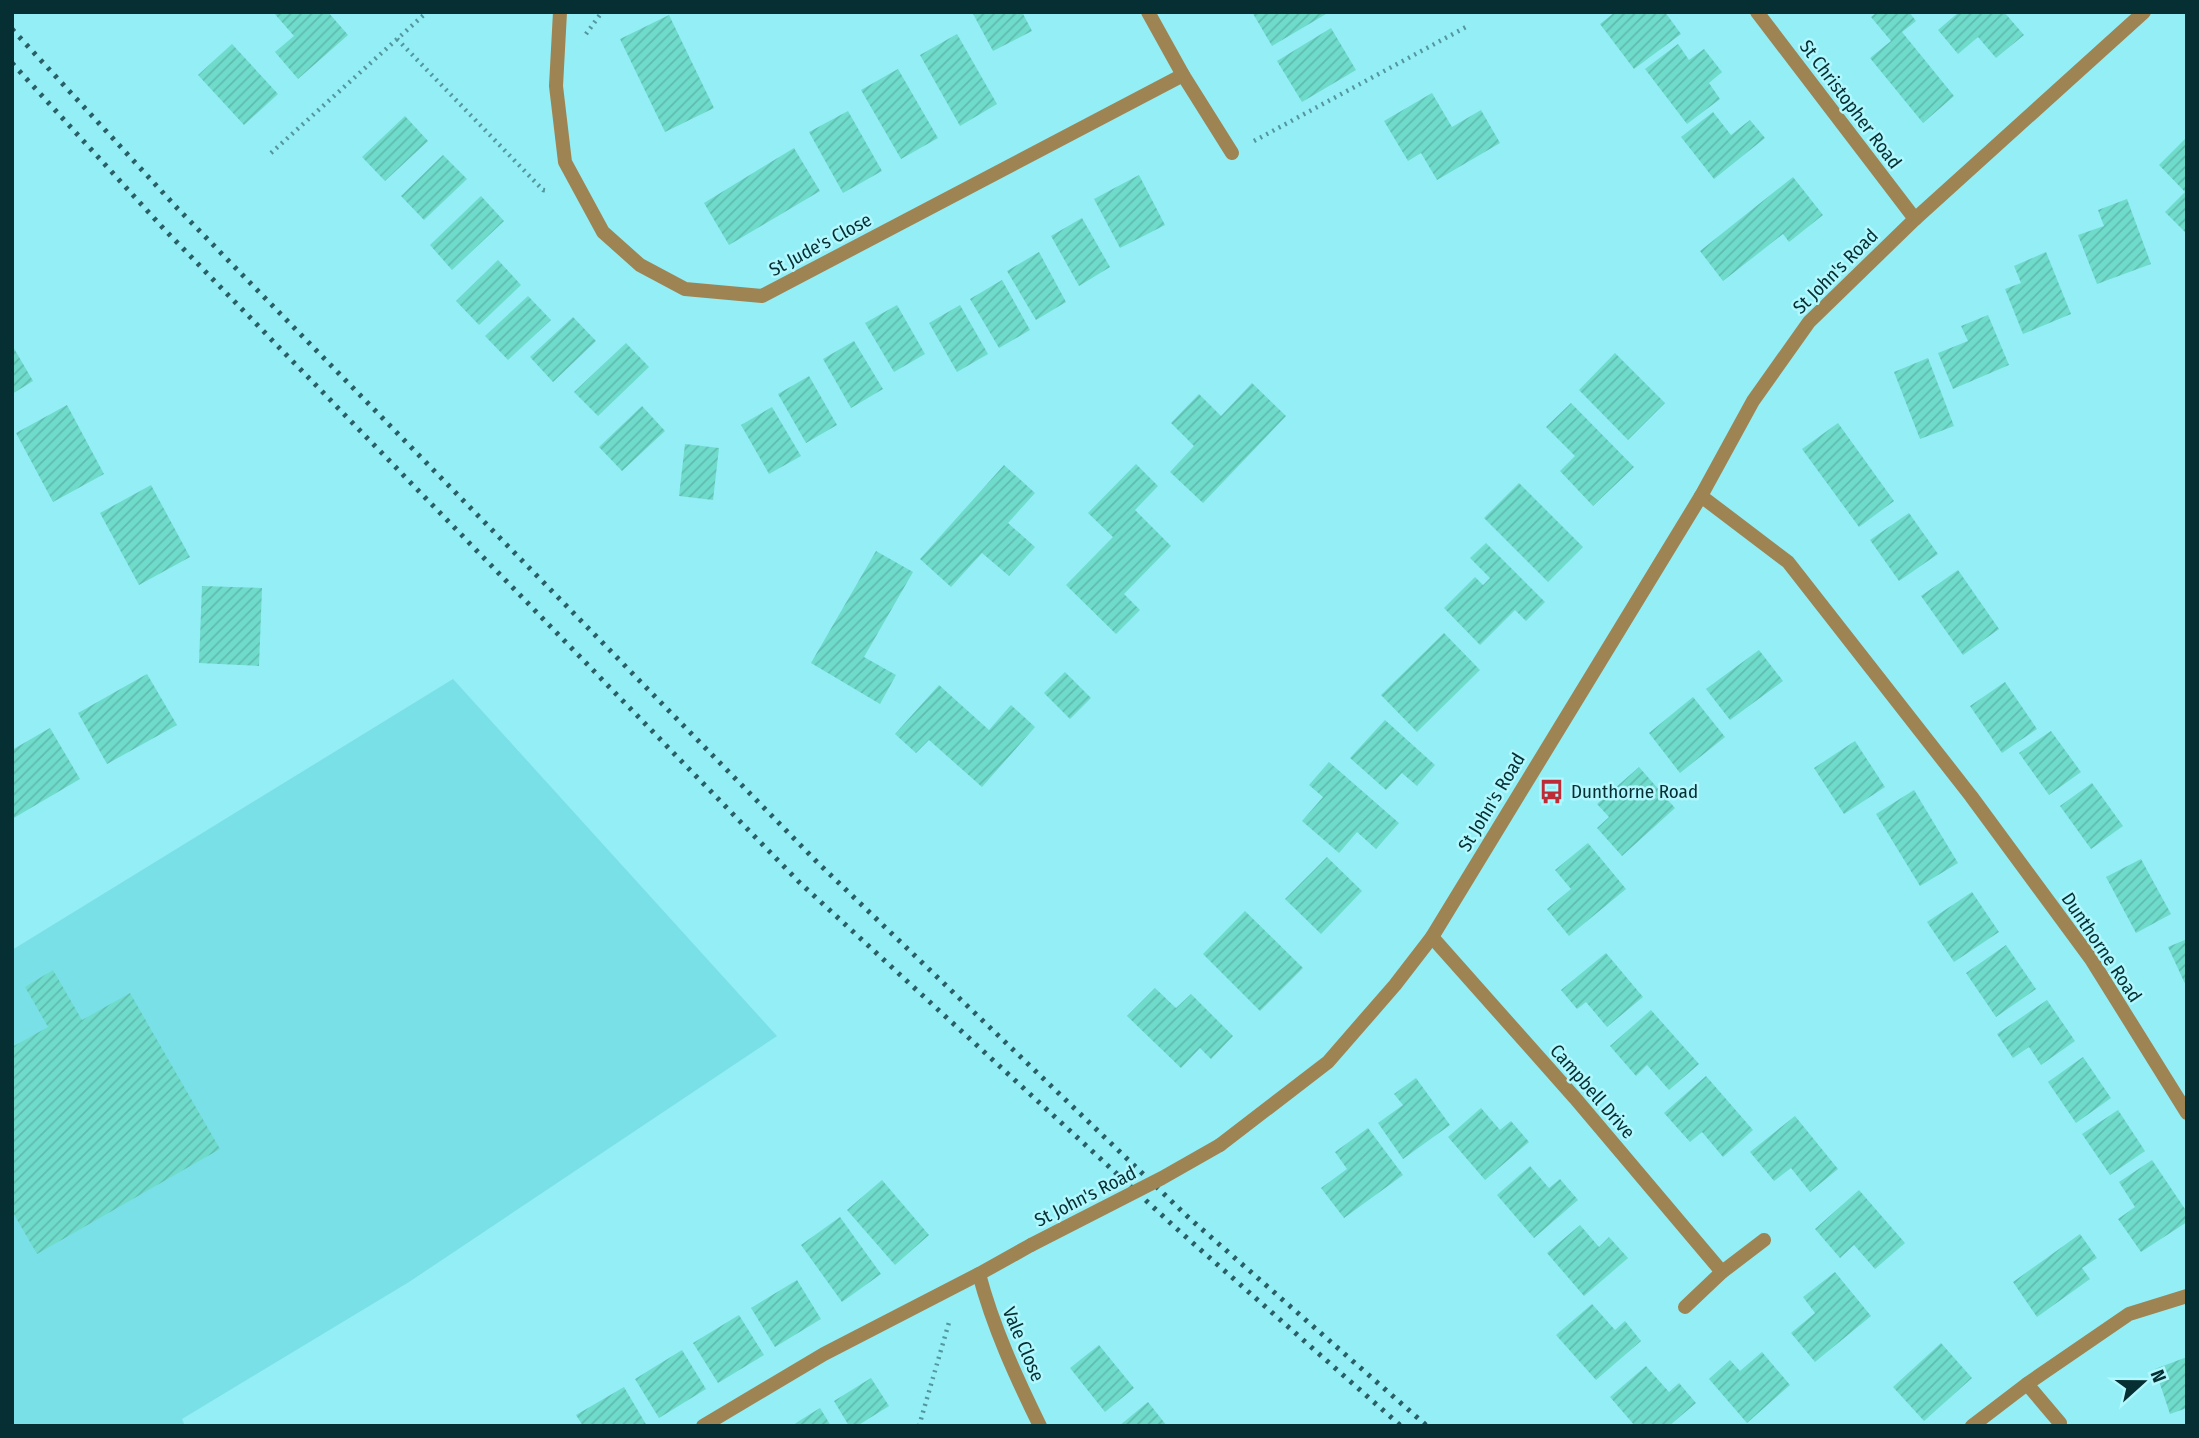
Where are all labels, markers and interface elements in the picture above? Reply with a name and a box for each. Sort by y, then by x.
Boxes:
street label: St Christopher Road [1795,35,1906,173]
street label: St Jude's Close [765,208,875,281]
street label: St John's Road [1788,224,1883,319]
street label: St John's Road [1453,749,1530,856]
bus stop icon: Dunthorne Road [1537,777,1565,805]
place label: Dunthorne Road [1571,780,1698,803]
street label: Dunthorne Road [2057,888,2147,1006]
street label: Campbell Drive [1545,1039,1640,1143]
street label: St John's Road [1031,1161,1140,1232]
street label: Vale Close [998,1303,1049,1385]
north arrow [2108,1347,2178,1417]
text: N [2146,1367,2171,1386]

